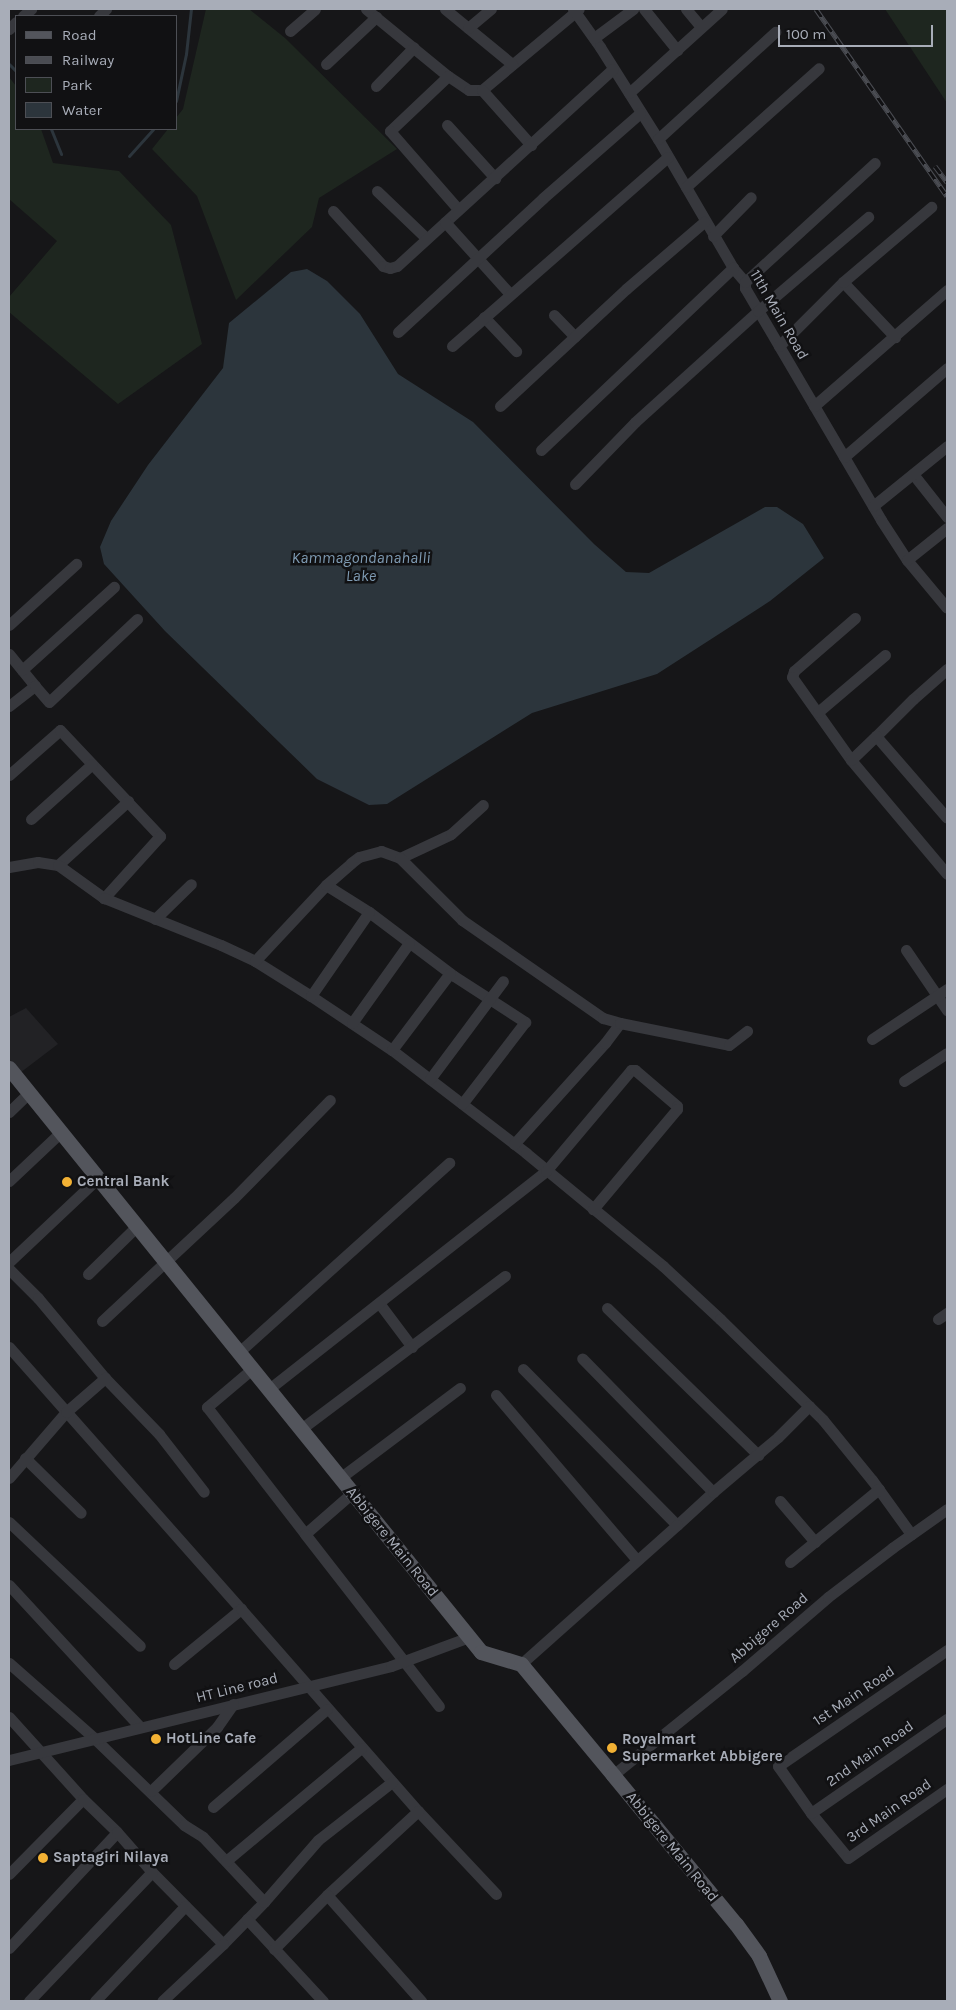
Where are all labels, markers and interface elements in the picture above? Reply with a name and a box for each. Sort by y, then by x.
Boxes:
legend [15,15,178,130]
scale bar [781,15,936,47]
text: 100 m [786,25,826,43]
text: Road [62,26,97,44]
text: Railway [62,51,114,69]
text: Park [62,76,92,94]
text: Water [62,101,102,119]
street label: 11th Main Road [746,267,812,363]
water label: Kammagondanahalli Lake [292,548,430,586]
place label: Central Bank [77,1173,169,1191]
marker: Central Bank [61,1176,73,1188]
street label: Abbigere Main Road [342,1483,442,1601]
street label: Abbigere Road [726,1589,812,1667]
street label: 1st Main Road [810,1662,898,1730]
street label: HT Line road [194,1669,280,1707]
street label: 2nd Main Road [823,1717,917,1791]
place label: HotLine Cafe [166,1730,256,1748]
place label: Royalmart Supermarket Abbigere [622,1730,783,1765]
marker: HotLine Cafe [150,1733,162,1745]
marker: Royalmart Supermarket Abbigere [606,1742,618,1754]
street label: 3rd Main Road [843,1775,935,1847]
street label: Abbigere Main Road [622,1788,722,1906]
place label: Saptagiri Nilaya [53,1849,169,1867]
marker: Saptagiri Nilaya [37,1852,49,1864]

